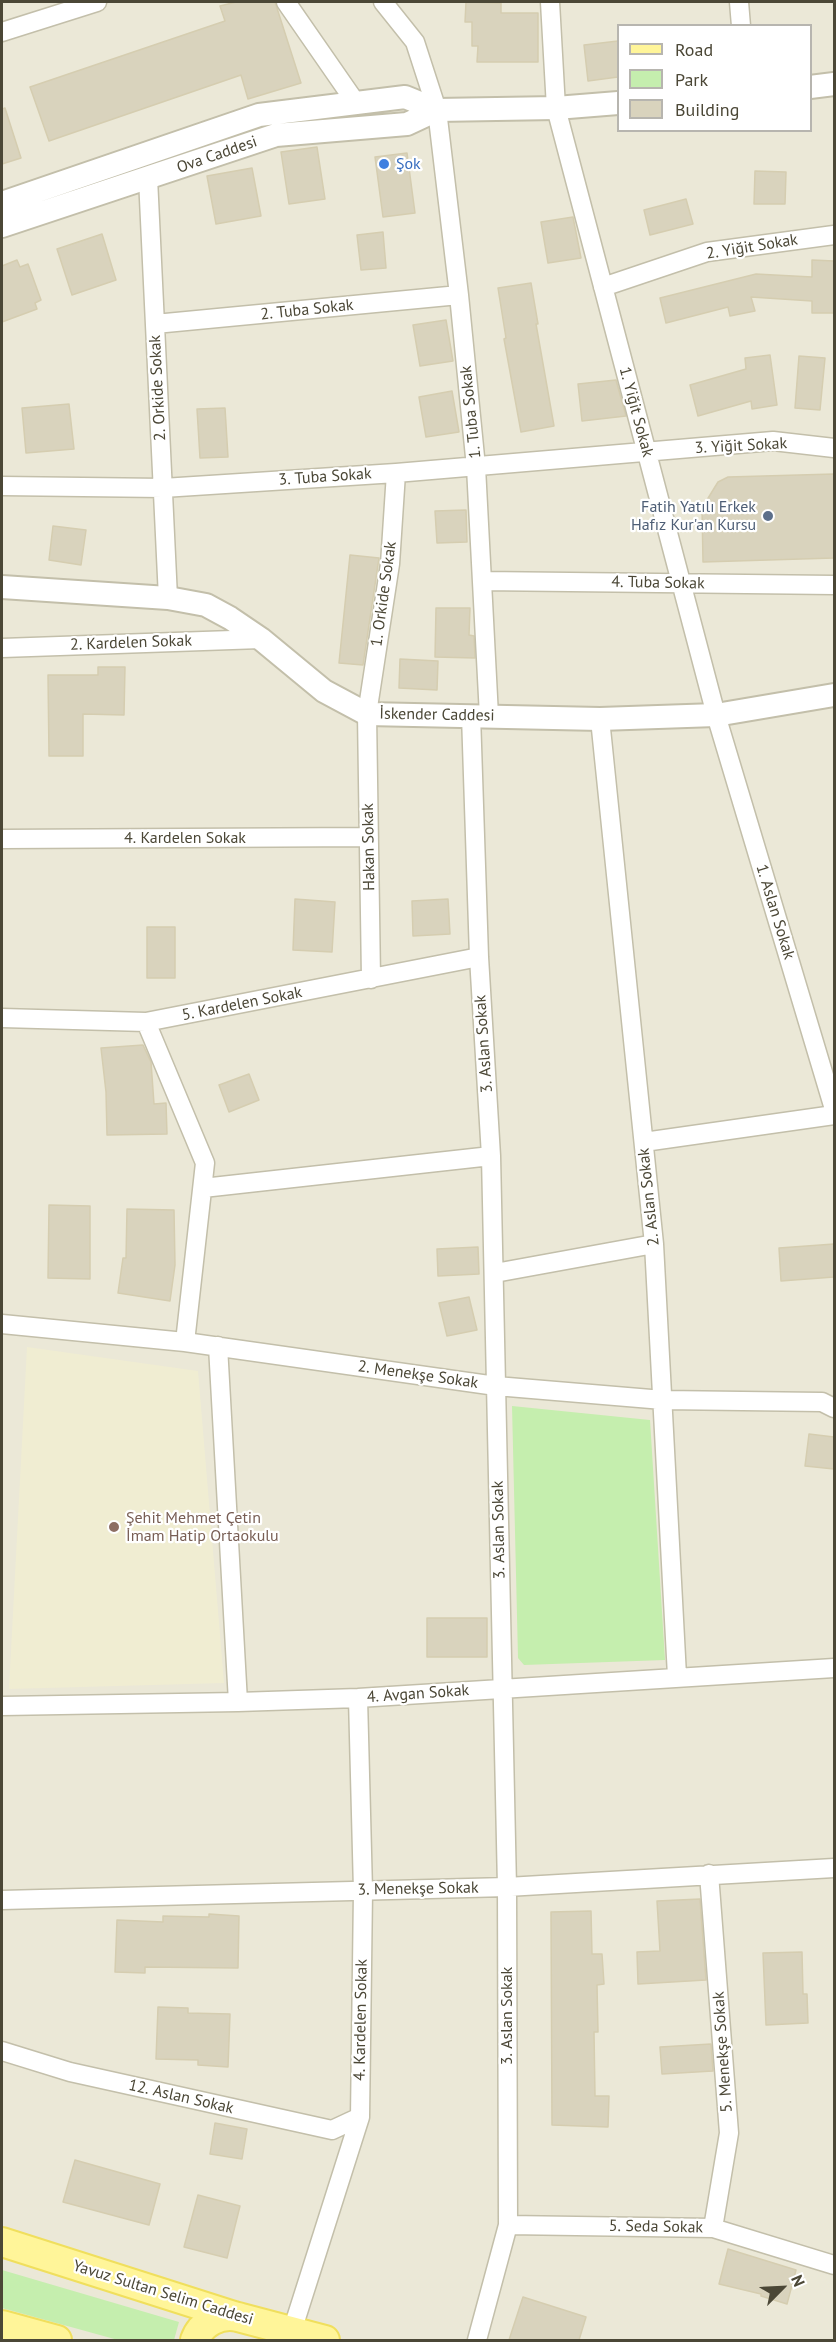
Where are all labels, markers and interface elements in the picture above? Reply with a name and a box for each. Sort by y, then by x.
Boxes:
legend [617,24,812,132]
text: Road [675,38,713,61]
text: Park [675,68,708,91]
text: Building [675,98,739,121]
street label: Ova Caddesi [174,132,260,178]
place label: Şok [396,154,421,174]
marker: Şok [377,157,391,171]
street label: 2. Yiğit Sokak [705,230,799,264]
street label: 2. Tuba Sokak [260,296,354,324]
street label: 2. Orkide Sokak [146,335,170,441]
street label: 1. Tuba Sokak [457,365,485,459]
street label: 1. Yiğit Sokak [615,365,657,459]
street label: 3. Yiğit Sokak [694,434,788,458]
street label: 3. Tuba Sokak [278,464,372,490]
place label: Fatih Yatılı Erkek Hafız Kur'an Kursu [631,497,756,535]
marker: Fatih Yatılı Erkek Hafız Kur'an Kursu [761,509,775,523]
street label: 1. Orkide Sokak [367,540,401,648]
street label: 4. Tuba Sokak [611,573,705,593]
street label: 2. Kardelen Sokak [70,631,192,655]
street label: İskender Caddesi [379,704,495,726]
street label: Hakan Sokak [359,803,379,891]
street label: 4. Kardelen Sokak [124,828,246,848]
street label: 1. Aslan Sokak [751,862,799,962]
street label: 5. Kardelen Sokak [180,983,304,1025]
street label: 3. Aslan Sokak [471,994,497,1094]
street label: 2. Aslan Sokak [634,1147,664,1247]
street label: 2. Menekşe Sokak [357,1357,479,1393]
street label: 3. Aslan Sokak [489,1481,509,1579]
place label: Şehit Mehmet Çetin İmam Hatip Ortaokulu [126,1508,279,1546]
marker: Şehit Mehmet Çetin İmam Hatip Ortaokulu [107,1520,121,1534]
street label: 4. Avgan Sokak [366,1681,470,1707]
street label: 3. Menekşe Sokak [357,1878,479,1900]
street label: 4. Kardelen Sokak [350,1959,372,2081]
street label: 3. Aslan Sokak [497,1967,517,2065]
street label: 5. Menekşe Sokak [709,1991,737,2113]
street label: 12. Aslan Sokak [127,2076,235,2118]
street label: 5. Seda Sokak [609,2217,703,2237]
street label: Yavuz Sultan Selim Caddesi [70,2256,256,2330]
north arrow [752,2258,812,2318]
text: N [787,2272,810,2290]

